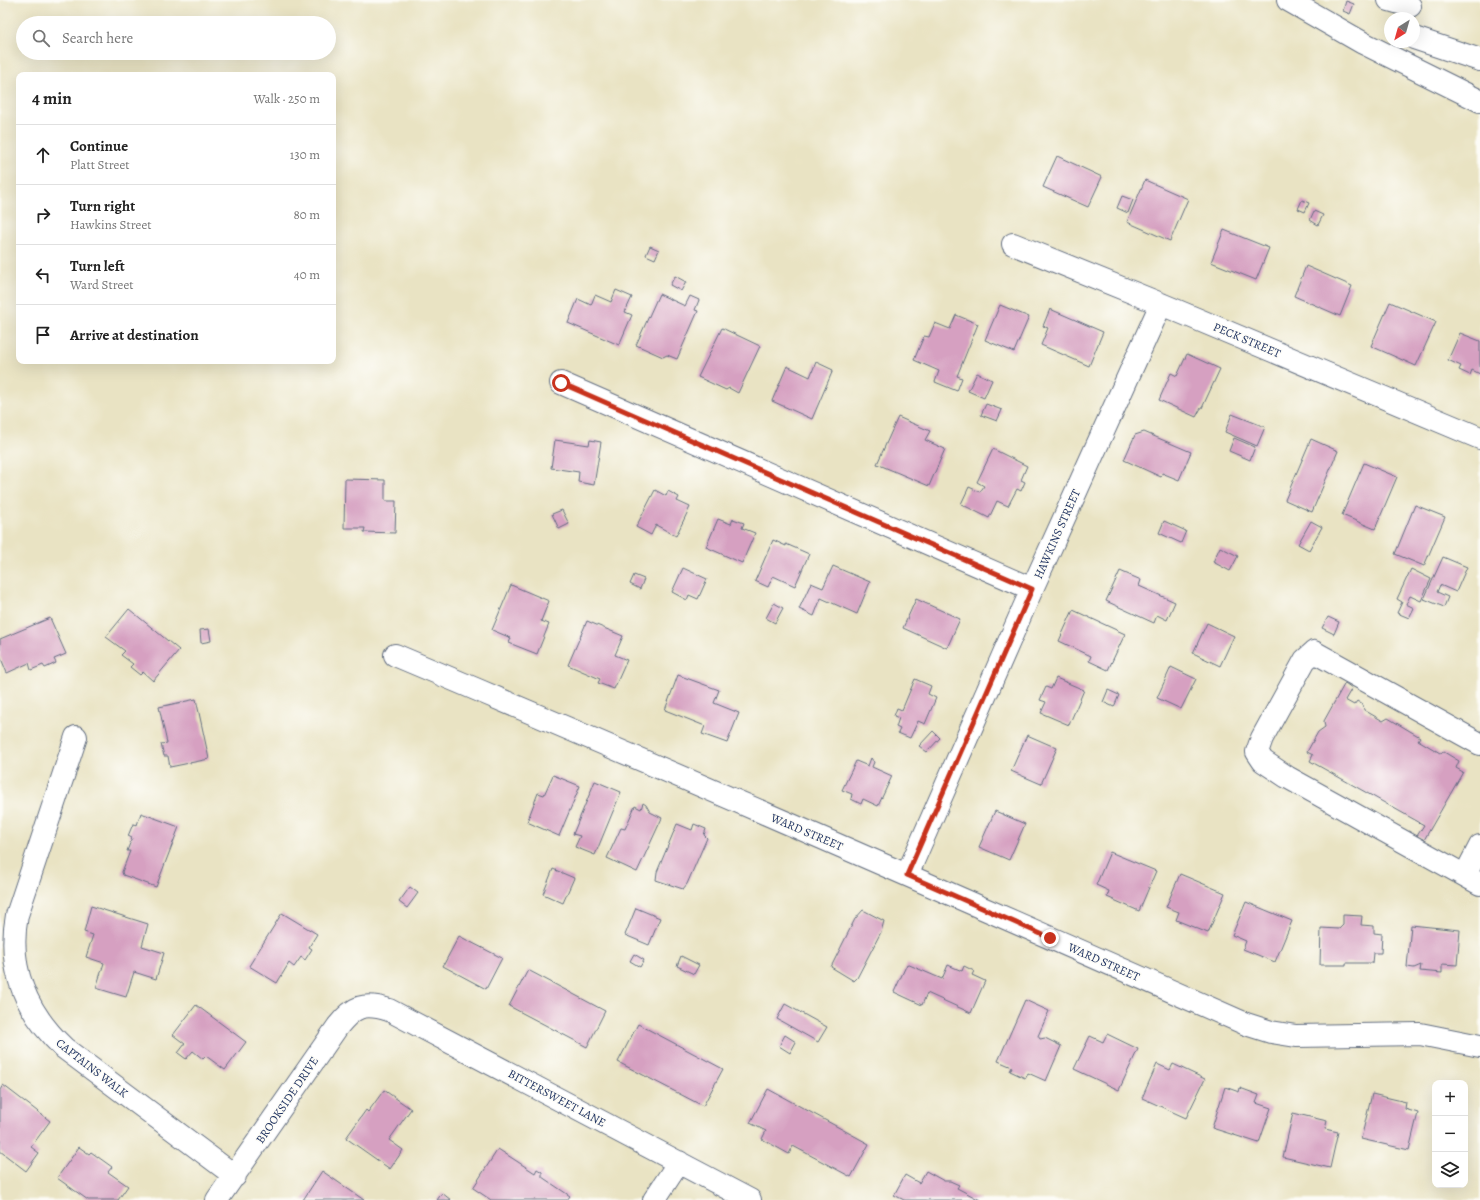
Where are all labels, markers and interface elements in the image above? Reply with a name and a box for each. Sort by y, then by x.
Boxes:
north arrow [1384,12,1420,48]
search box [16,16,336,60]
icon: search [30,27,52,49]
text: Search here [62,28,133,48]
text: 4 min [32,87,72,110]
text: Walk · 250 m [253,90,320,107]
text: Continue [70,136,128,156]
icon: ahead [32,144,54,166]
text: 130 m [290,146,320,163]
text: Platt Street [70,156,130,173]
text: Turn right [70,196,135,216]
icon: right [32,204,54,226]
text: 80 m [293,206,320,223]
text: Hawkins Street [70,216,152,233]
text: Turn left [70,256,125,276]
icon: left [32,264,54,286]
text: 40 m [294,266,320,283]
text: Ward Street [70,276,134,293]
street label: PECK STREET [1211,319,1284,362]
icon: arrive [32,324,54,346]
text: Arrive at destination [70,325,199,345]
route start [552,374,570,392]
street label: HAWKINS STREET [1030,486,1084,581]
street label: WARD STREET [768,809,846,855]
route end [1041,929,1059,947]
street label: WARD STREET [1065,939,1143,985]
street label: CAPTAINS WALK [53,1035,132,1101]
street label: BROOKSIDE DRIVE [252,1053,322,1147]
street label: BITTERSWEET LANE [505,1065,609,1131]
map controls [1432,1080,1468,1188]
button: + [1432,1080,1468,1116]
button: − [1432,1116,1468,1152]
button: layers [1432,1152,1468,1188]

